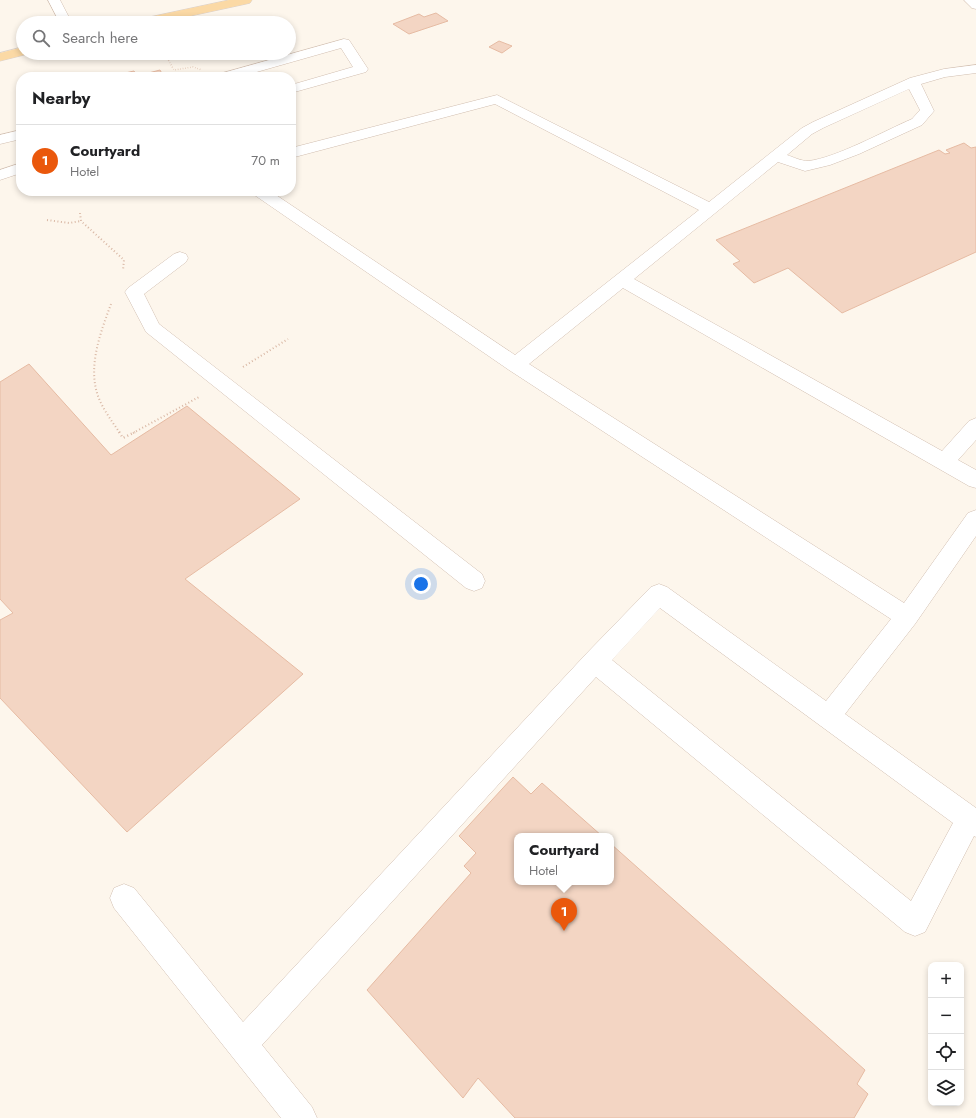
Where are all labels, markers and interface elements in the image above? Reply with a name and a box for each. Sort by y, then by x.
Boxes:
search box [16,16,296,60]
icon: search [30,27,52,49]
text: Search here [62,27,138,49]
text: Nearby [32,86,90,110]
text: Courtyard [70,140,140,162]
text: 1 [42,151,48,170]
text: 70 m [251,151,280,170]
text: Hotel [70,162,99,181]
your location [411,574,431,594]
popup [514,833,614,885]
text: Courtyard [529,839,599,861]
text: Hotel [529,861,558,880]
pin: 1 [551,898,577,931]
map controls [928,962,964,1106]
button: + [928,962,964,998]
button: − [928,998,964,1034]
button: locate [928,1034,964,1070]
button: layers [928,1070,964,1106]

